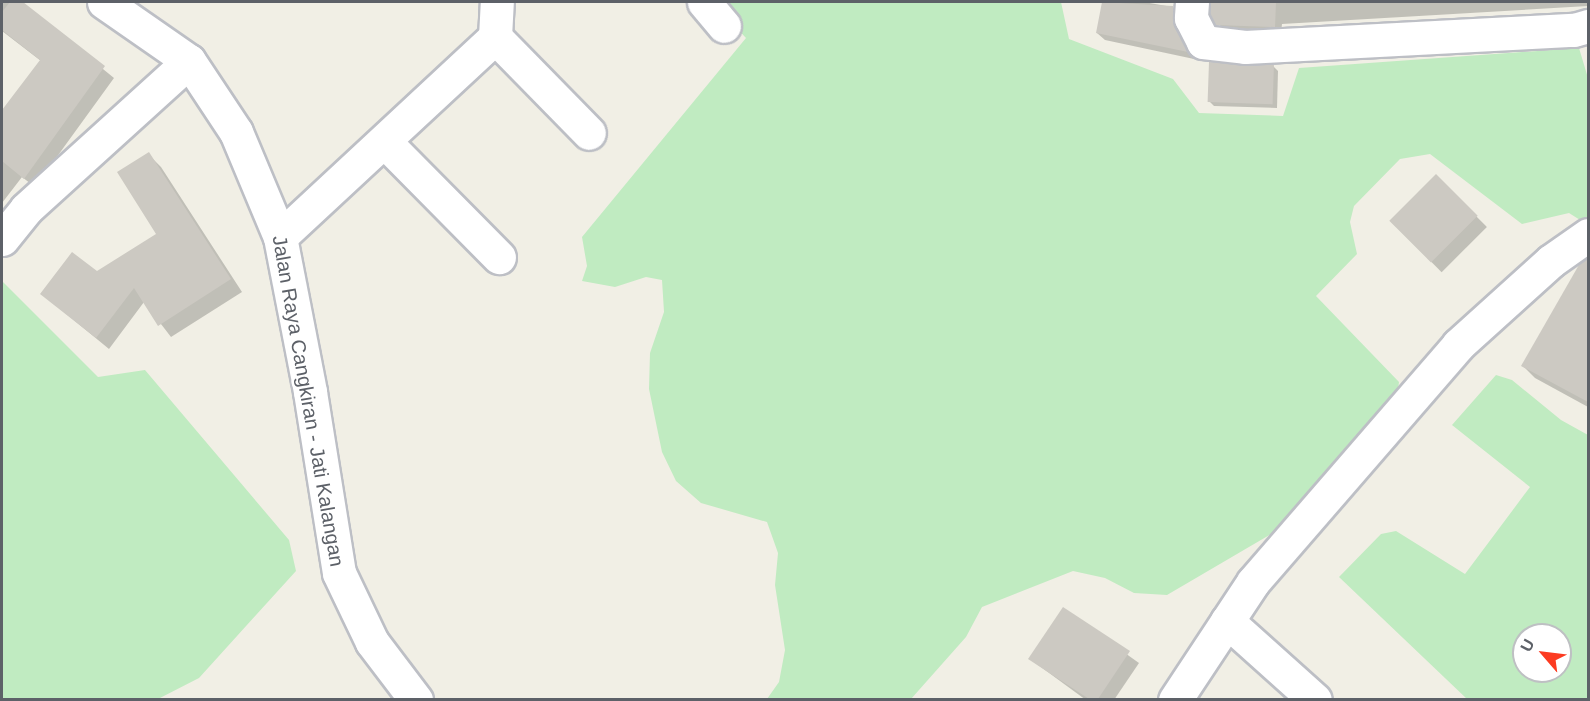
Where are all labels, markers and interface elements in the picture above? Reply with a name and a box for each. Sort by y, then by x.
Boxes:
street label: Jalan Raya Cangkiran - Jati Kalangan [267,234,349,568]
north arrow [1512,623,1572,683]
text: U [1517,636,1538,654]

